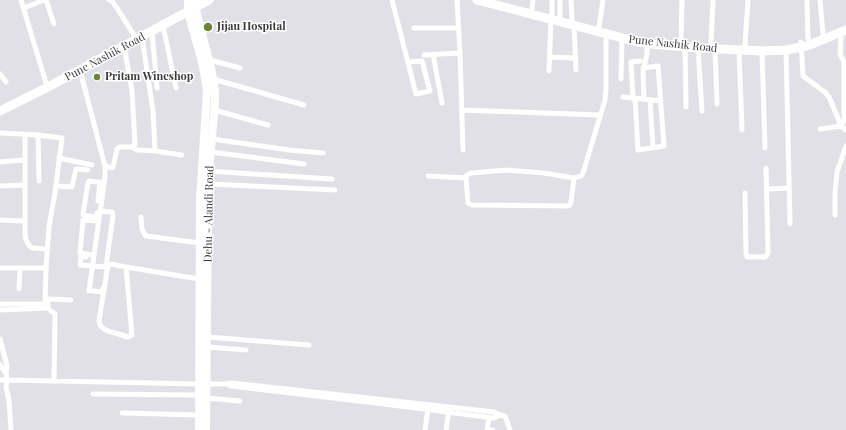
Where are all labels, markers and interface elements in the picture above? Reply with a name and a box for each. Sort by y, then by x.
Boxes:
place label: Jijau Hospital [217,20,286,34]
marker: Jijau Hospital [202,21,214,33]
street label: Pune Nashik Road [63,30,147,84]
street label: Pune Nashik Road [628,33,718,55]
place label: Pritam Wineshop [105,70,193,84]
marker: Pritam Wineshop [92,72,102,82]
street label: Dehu - Alandi Road [202,165,216,263]

